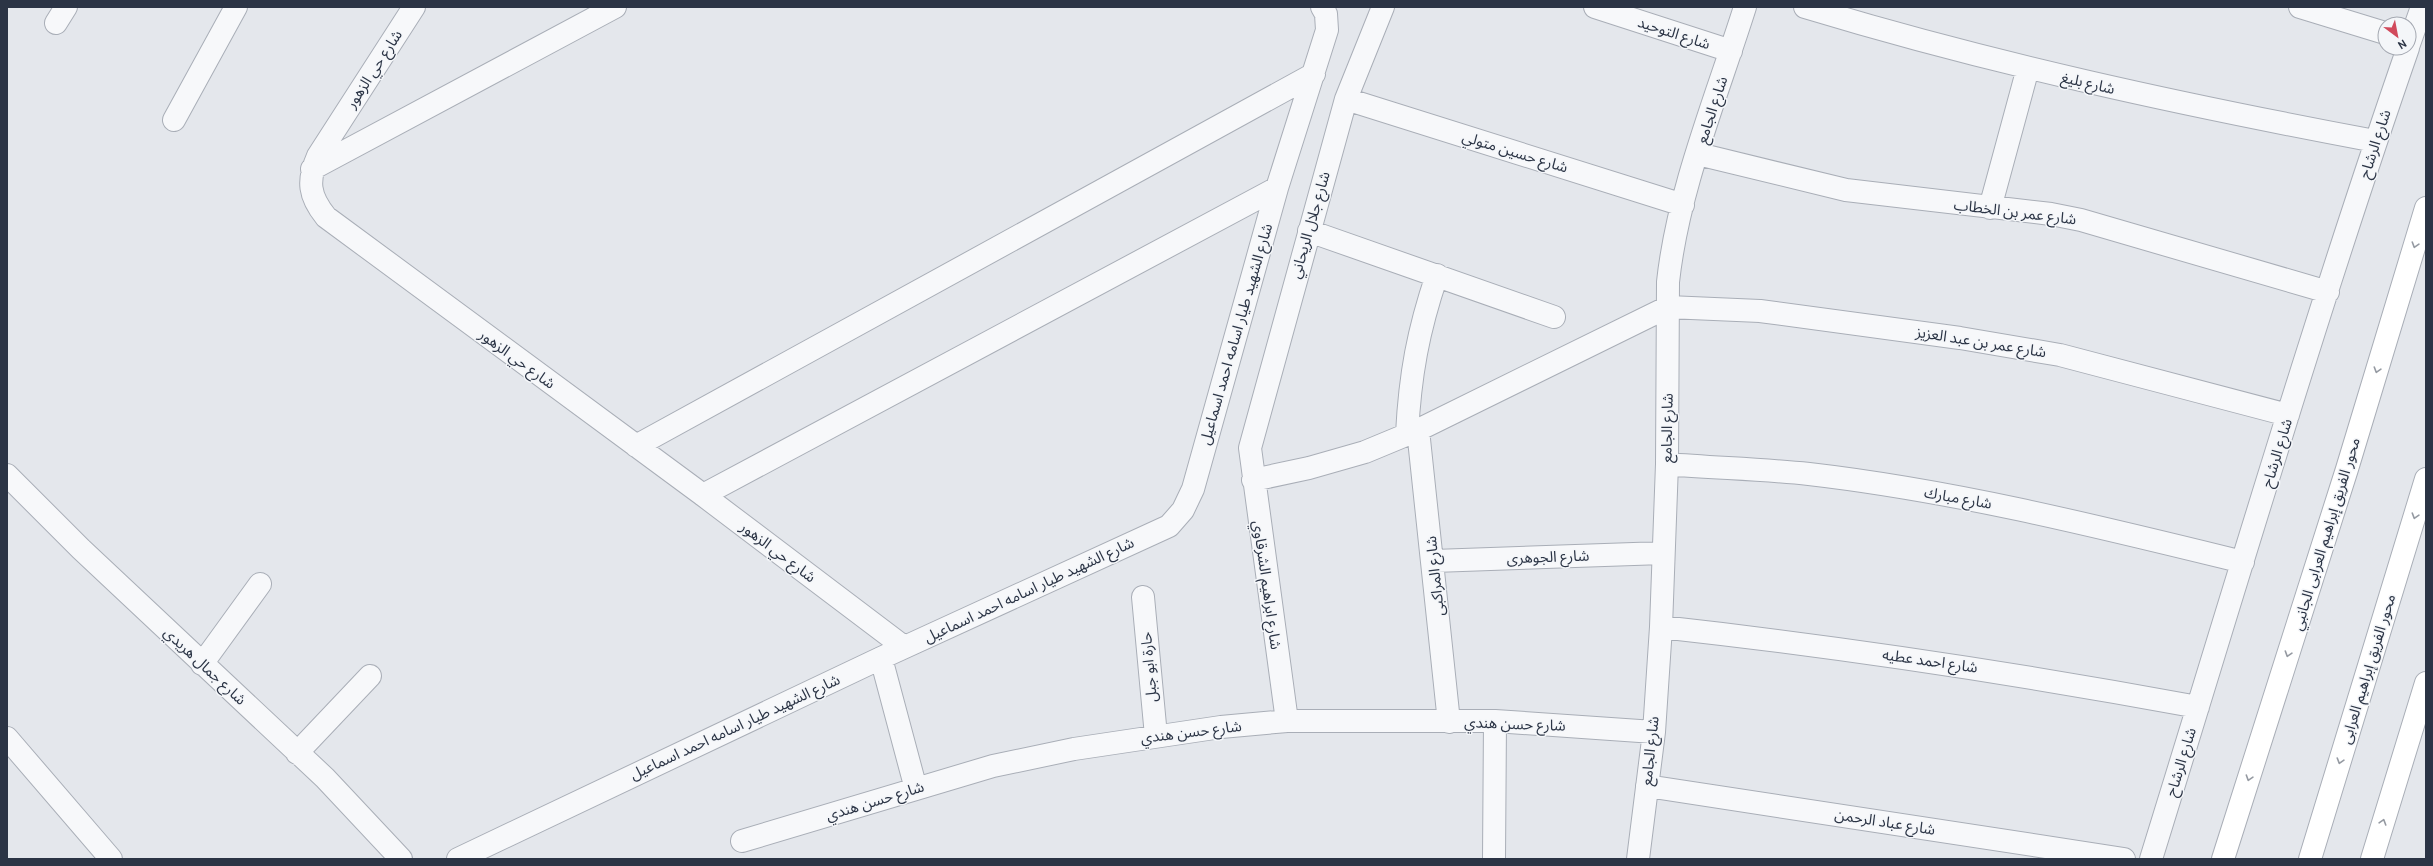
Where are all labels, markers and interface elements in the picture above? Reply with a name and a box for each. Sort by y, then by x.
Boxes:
street label: شارع التوحيد [1635,13,1713,56]
north arrow [2377,16,2417,56]
street label: شارع حي الزهور [341,26,409,114]
text: N [2395,36,2409,52]
street label: شارع بليغ [2059,68,2117,101]
street label: شارع الجامع [1693,74,1734,147]
street label: شارع الرشاح [2355,107,2398,182]
street label: شارع حسين متولي [1459,127,1570,180]
street label: شارع جلال الريحاني [1286,169,1337,281]
street label: شارع عمر بن الخطاب [1952,196,2078,231]
street label: شارع الشهيد طيار اسامه احمد اسماعيل [1196,221,1279,448]
one-way arrow [2411,242,2420,249]
street label: شارع عمر بن عبد العزيز [1913,323,2048,364]
street label: شارع حي الزهور [473,325,559,395]
one-way arrow [2373,366,2382,373]
street label: شارع الجامع [1657,393,1680,463]
street label: شارع الرشاح [2258,416,2299,491]
street label: محور الفريق إبراهيم العرابى الجانبي [2288,435,2366,633]
street label: شارع مبارك [1922,483,1993,516]
one-way arrow [2411,512,2420,519]
street label: شارع حي الزهور [734,517,819,589]
street label: شارع ابراهيم الشرقاوي [1246,519,1285,651]
street label: شارع الشهيد طيار اسامه احمد اسماعيل [921,533,1138,649]
street label: شارع المراكبى [1422,535,1451,617]
street label: شارع الجوهرى [1506,547,1590,570]
street label: محور الفريق إبراهيم العرابى [2337,592,2401,747]
street label: شارع جمال هريدي [158,623,250,711]
street label: حارة ابو جبل [1137,631,1161,703]
street label: شارع احمد عطيه [1881,645,1979,680]
one-way arrow [2284,651,2293,658]
street label: شارع الشهيد طيار اسامه احمد اسماعيل [627,670,844,786]
street label: شارع حسن هندي [1464,713,1566,738]
street label: شارع الجامع [1637,715,1666,787]
street label: شارع حسن هندي [1139,717,1243,750]
street label: شارع الرشاح [2162,725,2203,800]
one-way arrow [2336,757,2345,764]
one-way arrow [2245,774,2254,781]
street label: شارع حسن هندي [824,777,927,827]
street label: شارع عباد الرحمن [1833,805,1937,842]
one-way arrow [2378,818,2387,825]

